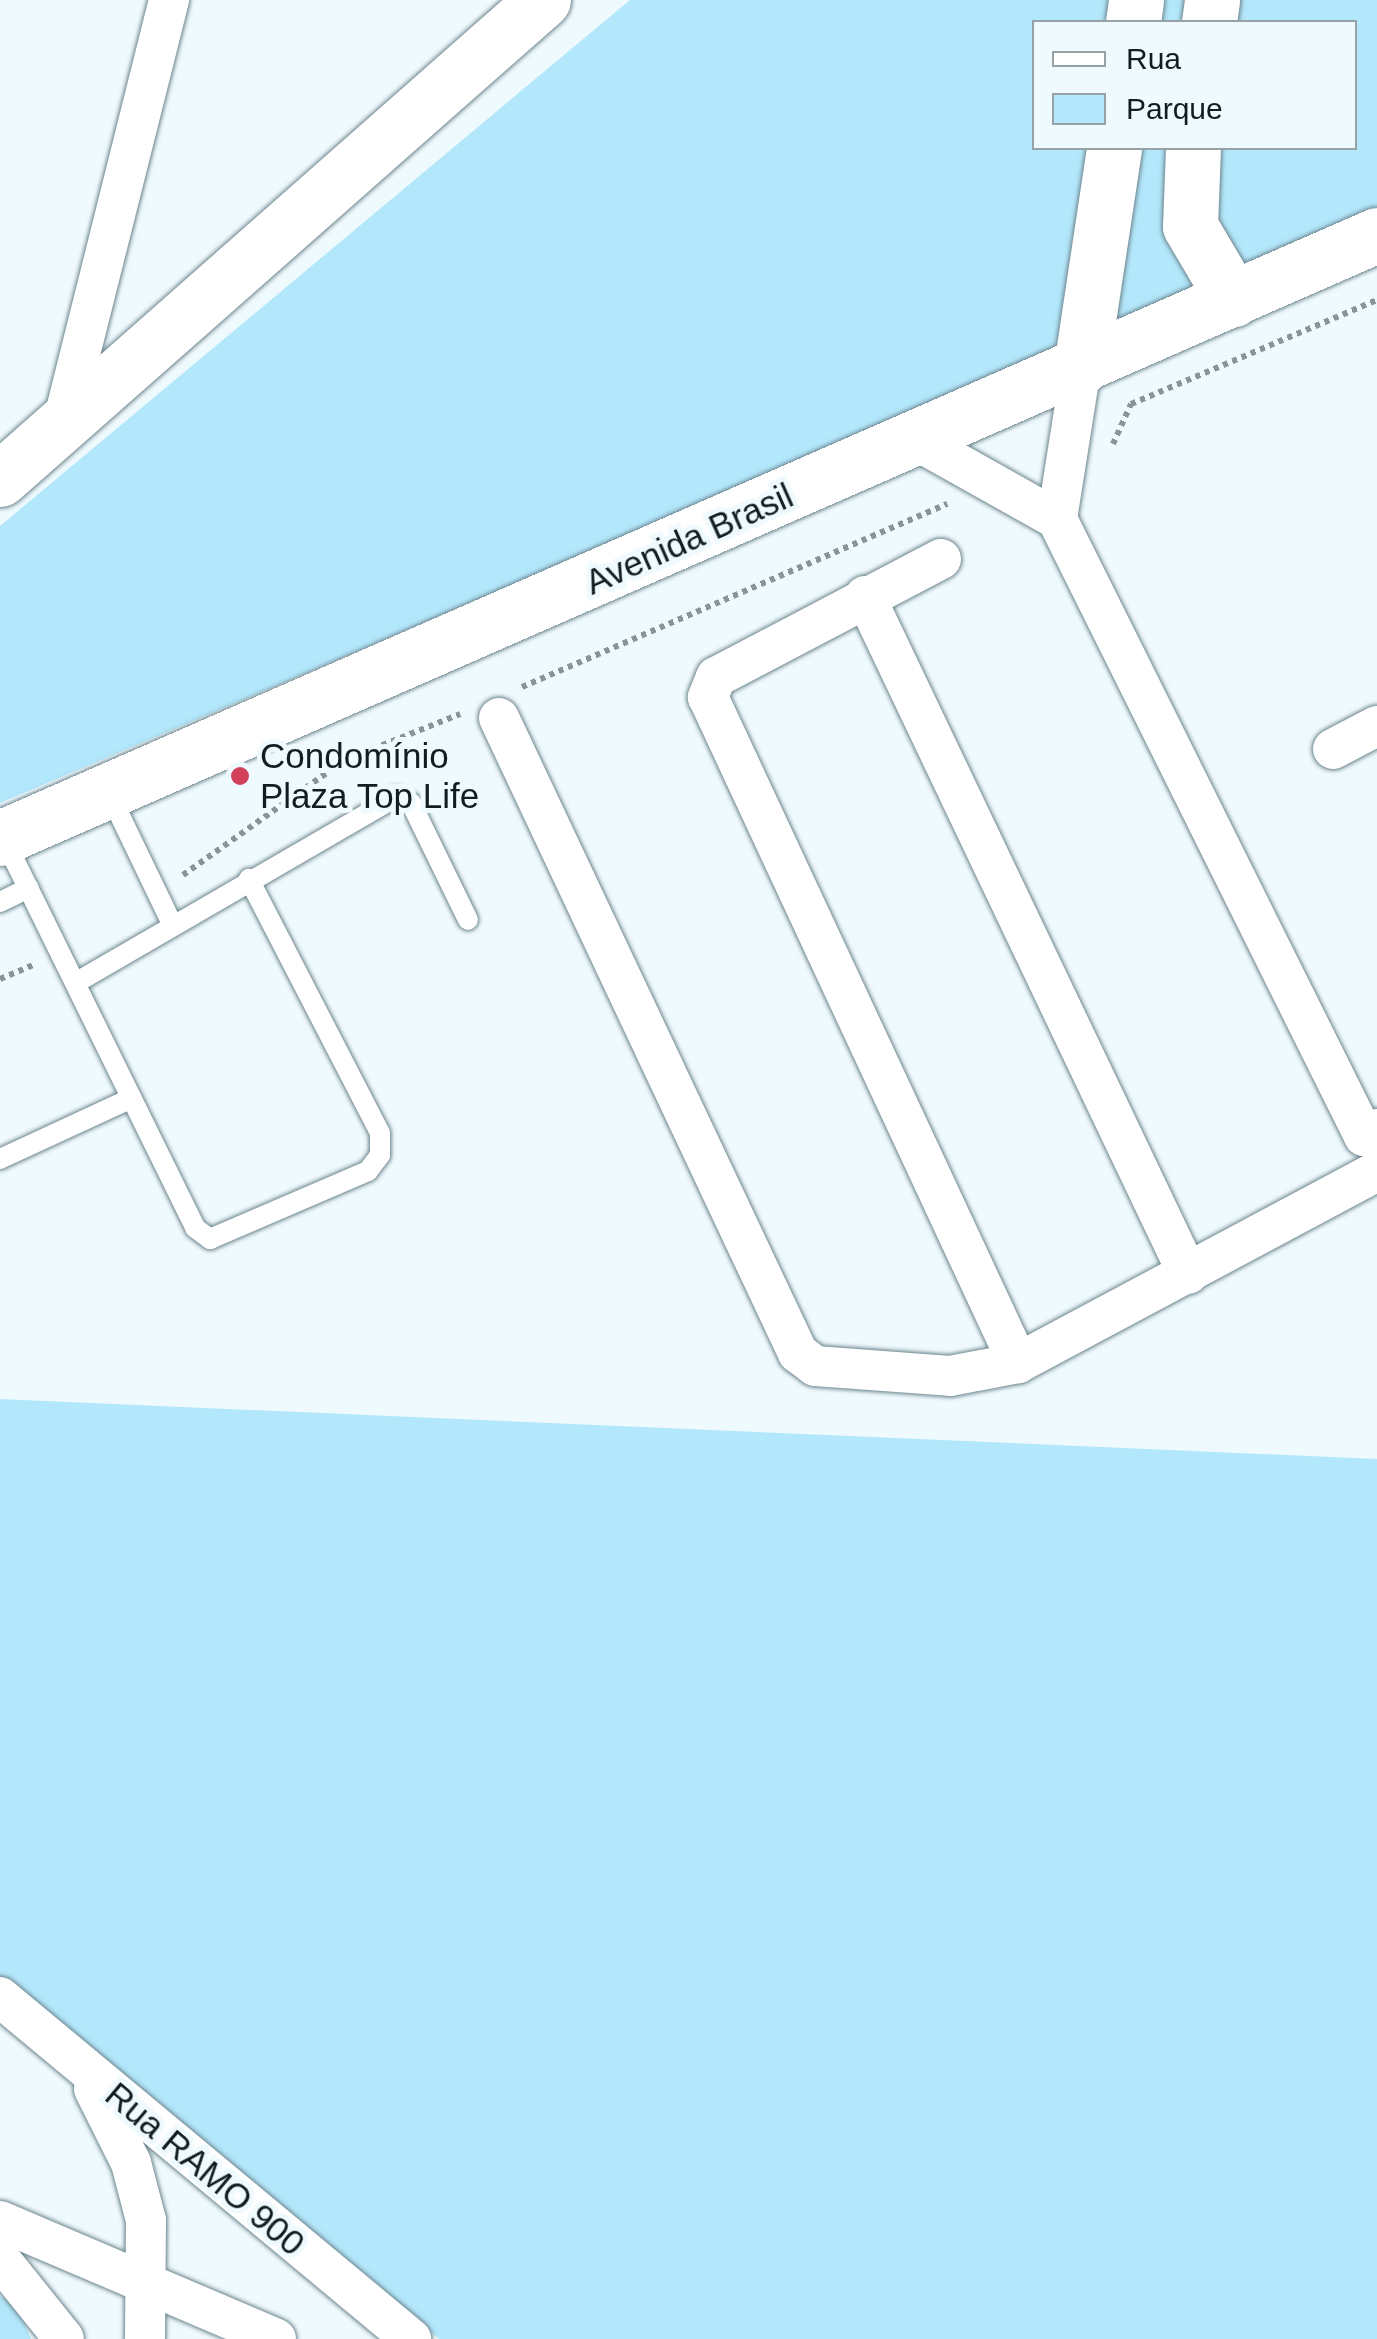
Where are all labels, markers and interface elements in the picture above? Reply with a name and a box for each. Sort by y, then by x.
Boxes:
legend [1032,20,1357,150]
text: Rua [1126,42,1181,75]
text: Parque [1126,92,1223,125]
street label: Avenida Brasil [579,474,799,604]
place label: Condomínio Plaza Top Life [260,735,480,817]
marker: Condomínio Plaza Top Life [229,765,251,787]
street label: Rua RAMO 900 [97,2074,313,2264]

